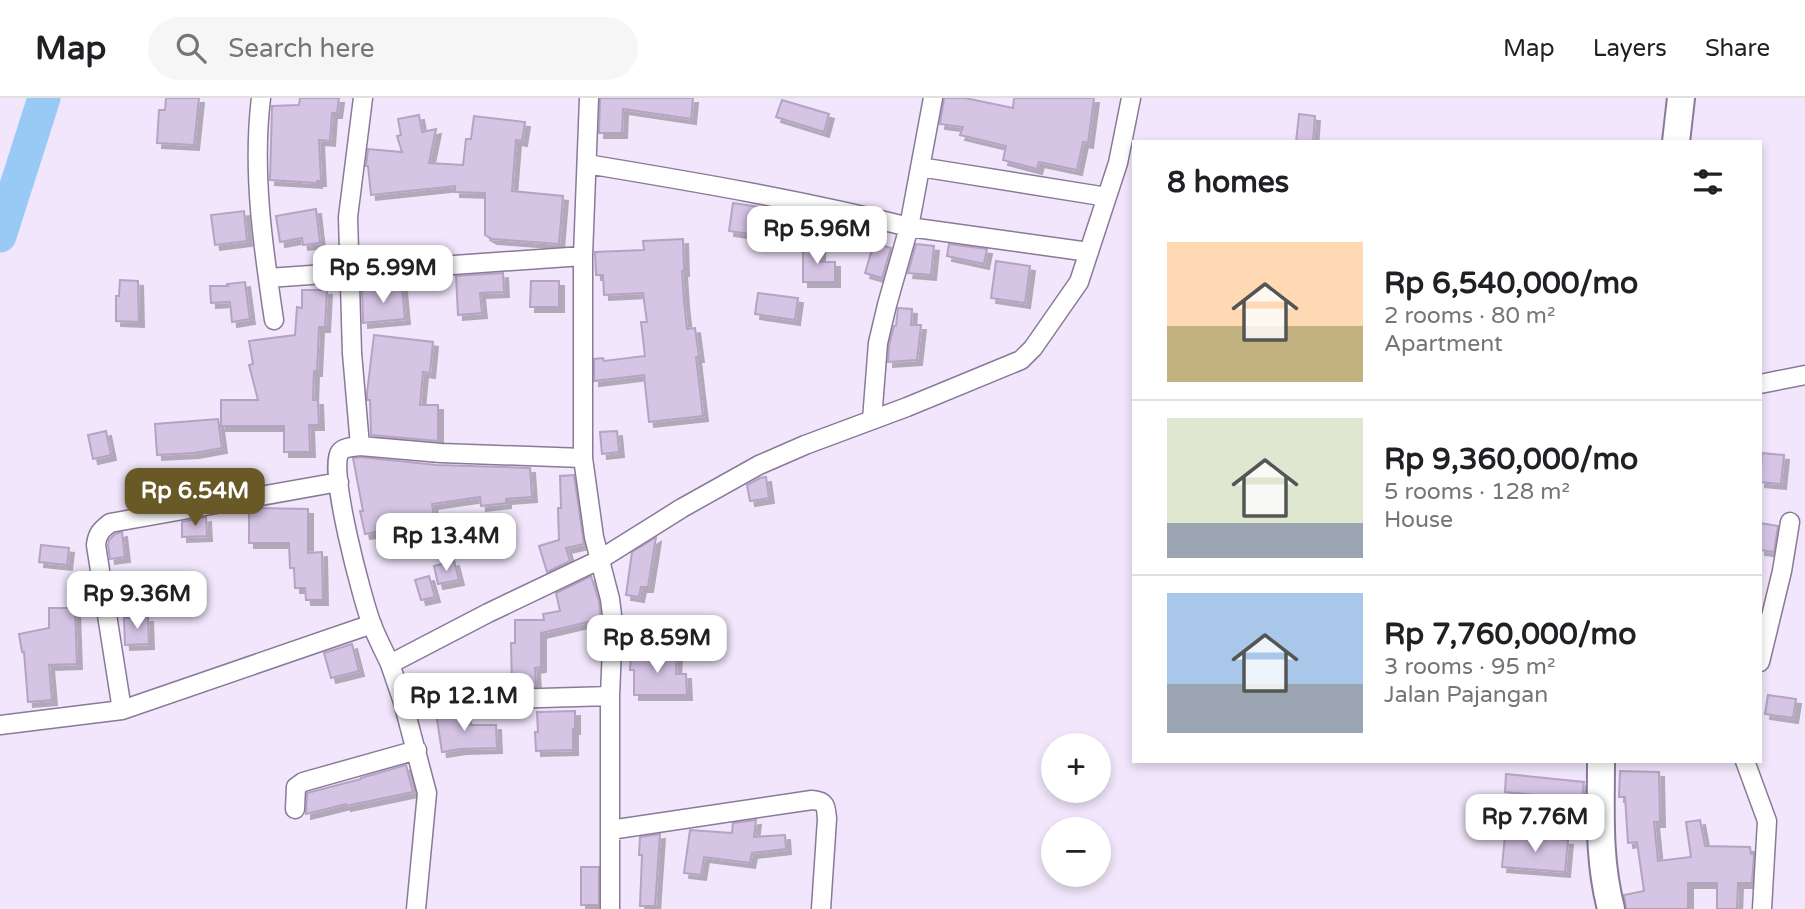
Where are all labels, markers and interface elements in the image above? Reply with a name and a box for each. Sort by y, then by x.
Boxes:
search box [148,17,638,80]
text: Map [35,29,106,68]
icon: search [172,29,210,67]
text: Search here [228,33,374,64]
text: Map [1503,34,1555,63]
text: Layers [1593,34,1667,63]
text: Share [1705,34,1770,63]
icon: filters [1689,163,1727,201]
text: 8 homes [1167,164,1289,201]
pin: Rp 5.96M [745,206,889,266]
text: Rp 5.96M [763,215,871,243]
pin: Rp 5.99M [311,246,455,305]
text: Rp 5.99M [329,254,437,282]
text: Rp 6,540,000/mo [1384,265,1638,302]
icon: home [1223,270,1307,354]
text: 2 rooms · 80 m² [1384,302,1555,330]
text: Apartment [1384,330,1503,358]
text: Rp 9,360,000/mo [1384,441,1638,478]
icon: home [1223,446,1307,530]
pin: Rp 6.54M [123,468,267,528]
text: Rp 6.54M [141,477,249,505]
text: 5 rooms · 128 m² [1384,478,1570,506]
text: House [1384,506,1453,534]
pin: Rp 13.4M [374,514,518,573]
text: Rp 13.4M [392,522,500,550]
pin: Rp 9.36M [65,572,209,631]
text: Rp 9.36M [83,580,191,608]
pin: Rp 8.59M [585,616,729,675]
text: Rp 7,760,000/mo [1384,616,1636,653]
icon: home [1223,621,1307,705]
text: Rp 8.59M [603,624,711,652]
text: 3 rooms · 95 m² [1384,653,1555,681]
pin: Rp 12.1M [392,674,536,733]
text: Jalan Pajangan [1384,681,1548,709]
text: Rp 12.1M [410,682,518,710]
map controls [1041,733,1111,887]
button: + [1041,733,1111,803]
pin: Rp 7.76M [1463,794,1607,854]
text: Rp 7.76M [1481,803,1589,831]
button: − [1041,817,1111,887]

